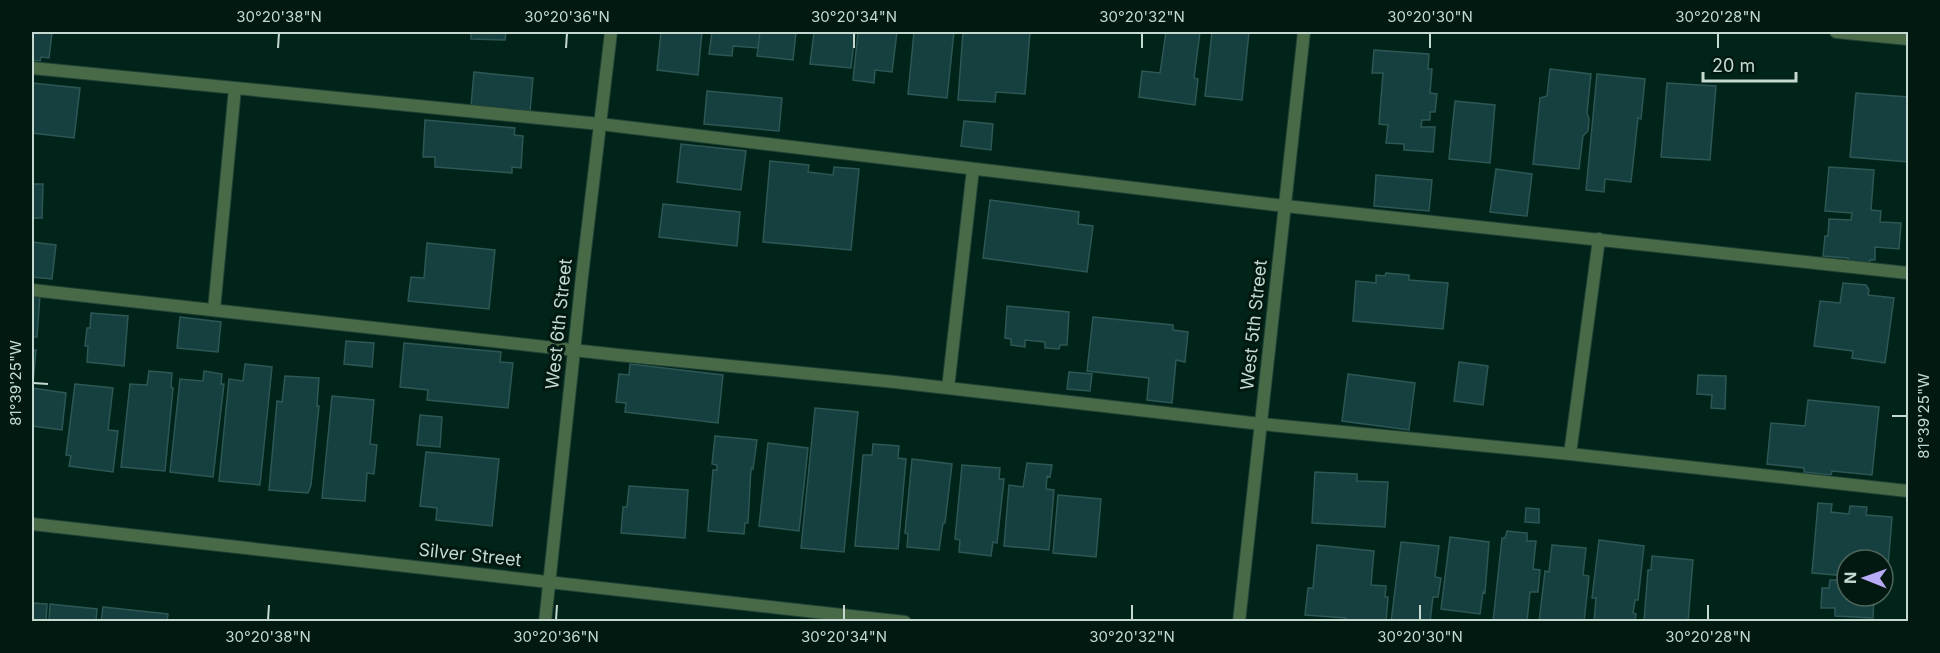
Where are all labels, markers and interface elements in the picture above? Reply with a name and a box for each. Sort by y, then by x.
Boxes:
text: 30°20'38"N [236,7,322,26]
text: 30°20'36"N [524,7,610,26]
text: 30°20'34"N [811,7,897,26]
text: 30°20'32"N [1099,7,1185,26]
text: 30°20'30"N [1387,7,1473,26]
text: 30°20'28"N [1675,7,1761,26]
scale bar [1703,45,1796,83]
text: 20 m [1712,55,1755,76]
street label: West 6th Street [541,257,576,390]
street label: West 5th Street [1236,259,1271,391]
text: 81°39'25"W [6,340,25,426]
text: 81°39'25"W [1914,373,1933,459]
street label: Silver Street [418,539,523,570]
north arrow [1835,548,1895,608]
text: N [1840,571,1860,584]
text: 30°20'38"N [225,627,311,646]
text: 30°20'36"N [513,627,599,646]
text: 30°20'34"N [801,627,887,646]
text: 30°20'32"N [1089,627,1175,646]
text: 30°20'30"N [1377,627,1463,646]
text: 30°20'28"N [1665,627,1751,646]

